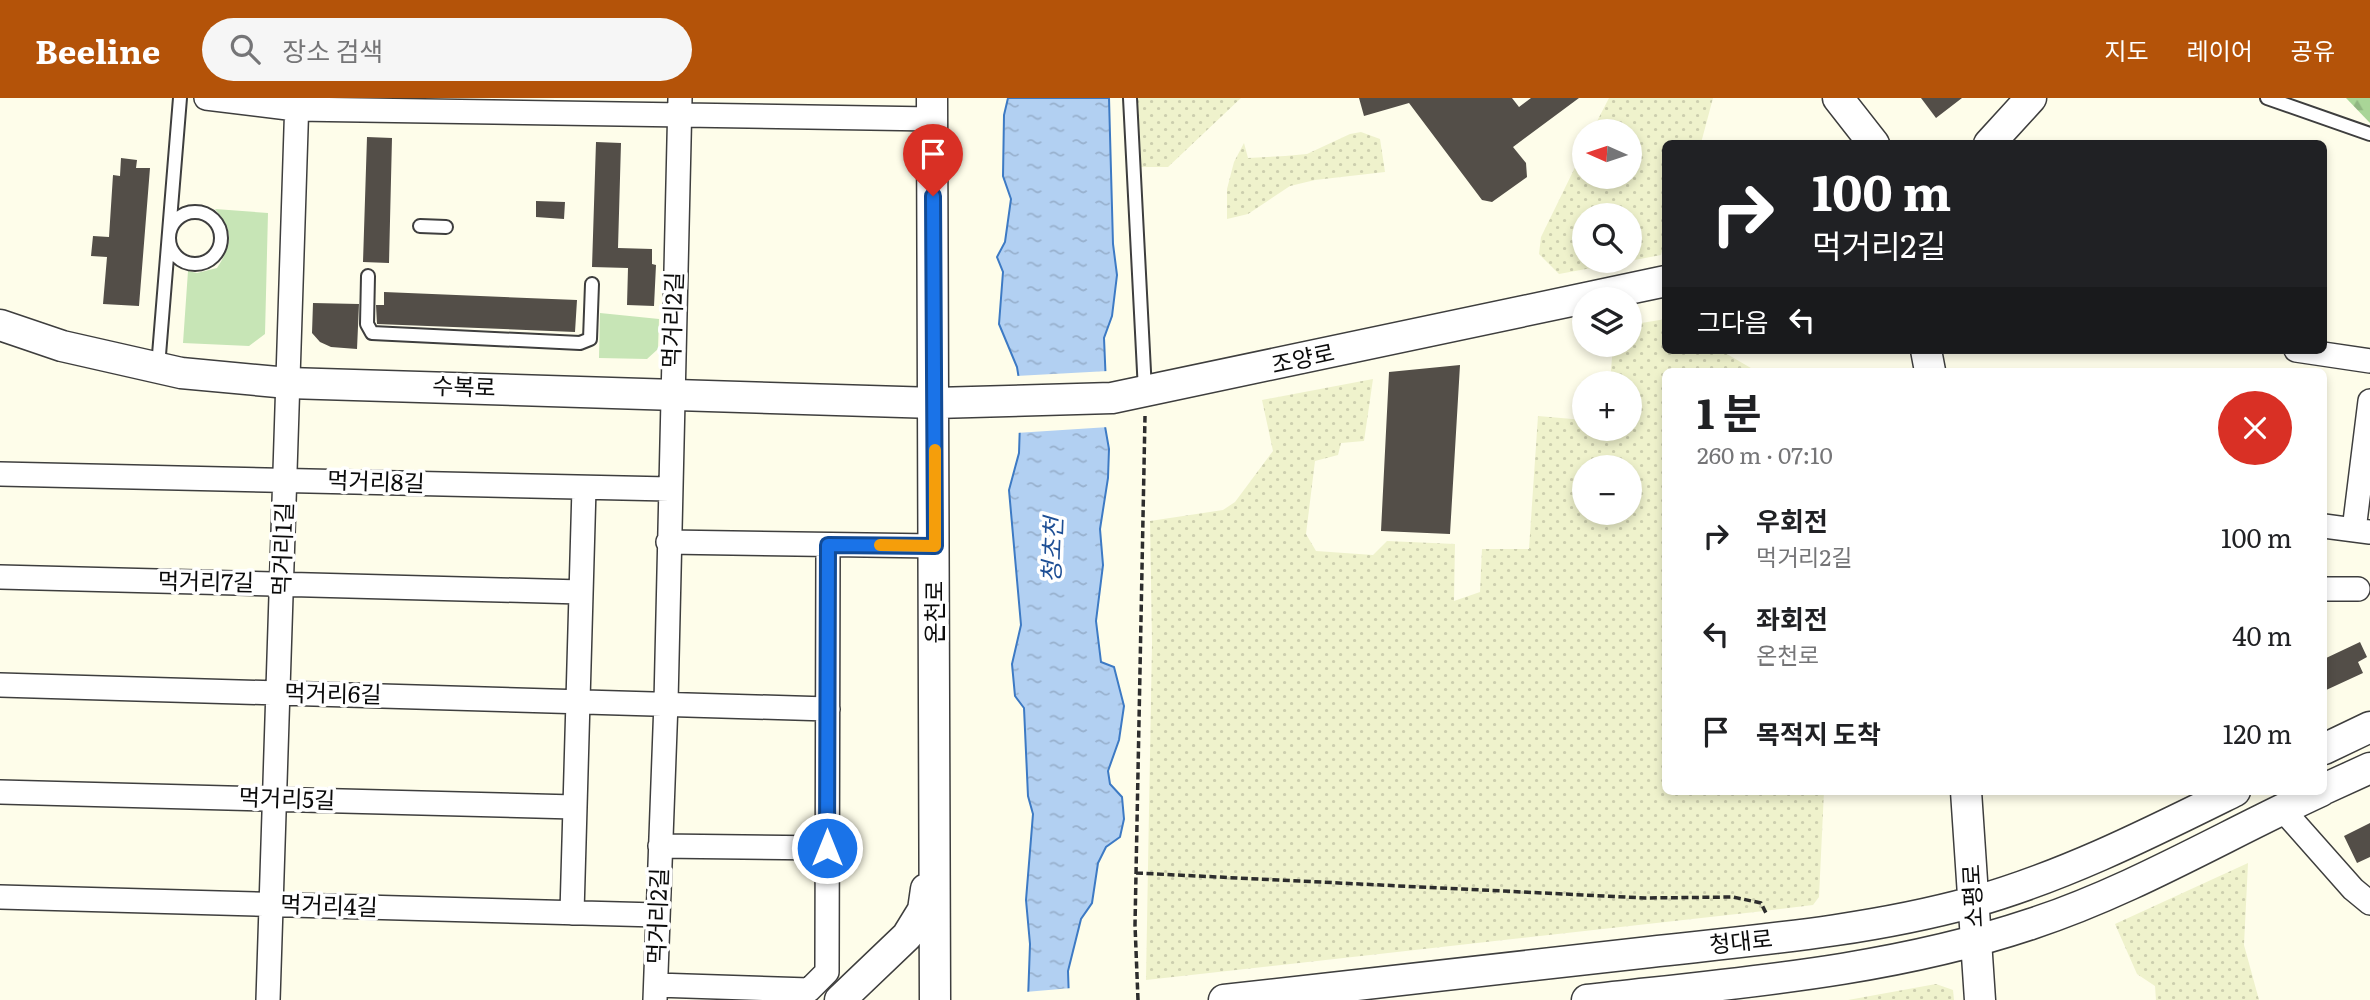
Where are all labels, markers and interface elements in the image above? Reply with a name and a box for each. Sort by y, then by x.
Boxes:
search box [202,18,692,81]
text: Beeline [35,25,160,74]
icon: search [226,30,264,68]
text: 장소 검색 [282,30,383,69]
text: 지도 [2104,32,2149,67]
text: 레이어 [2187,32,2253,67]
text: 공유 [2291,32,2335,67]
north arrow [1572,119,1642,189]
map controls [1572,119,1642,525]
pin [903,124,963,196]
icon: arrive [914,135,952,173]
text: 100 m [1812,153,1951,226]
icon: right [1697,168,1788,259]
button: search [1572,203,1642,273]
text: 먹거리2길 [1812,220,1946,268]
street label: 먹거리2길 [652,271,690,369]
button: layers [1572,287,1642,357]
text: 그다음 [1697,301,1769,340]
icon: left [1783,301,1821,339]
street label: 조양로 [1268,334,1337,380]
street label: 수복로 [432,367,496,403]
button: + [1572,371,1642,441]
text: 1 분 [1697,380,1761,442]
button: close [2218,391,2292,465]
text: 260 m · 07:10 [1697,437,1833,471]
button: − [1572,455,1642,525]
street label: 먹거리8길 [327,461,425,499]
text: 우회전 [1756,500,1828,539]
street label: 먹거리1길 [262,501,300,597]
water label: 청초천 [1032,513,1069,584]
icon: right [1697,517,1735,555]
text: 100 m [2221,517,2292,556]
text: 먹거리2길 [1756,539,1852,573]
street label: 먹거리7길 [158,562,254,598]
street label: 온천로 [916,580,950,644]
text: 좌회전 [1756,598,1828,637]
icon: left [1697,615,1735,653]
text: 40 m [2232,615,2292,654]
text: 온천로 [1756,637,1819,671]
street label: 먹거리6길 [284,674,382,710]
icon: arrive [1697,713,1735,751]
text: 목적지 도착 [1756,713,1881,752]
text: 120 m [2223,713,2292,752]
street label: 먹거리5길 [238,778,336,816]
position arrow [790,811,864,885]
street label: 소평로 [1952,864,1990,929]
street label: 먹거리2길 [637,867,675,965]
street label: 먹거리4길 [280,885,378,923]
street label: 청대로 [1707,920,1774,960]

